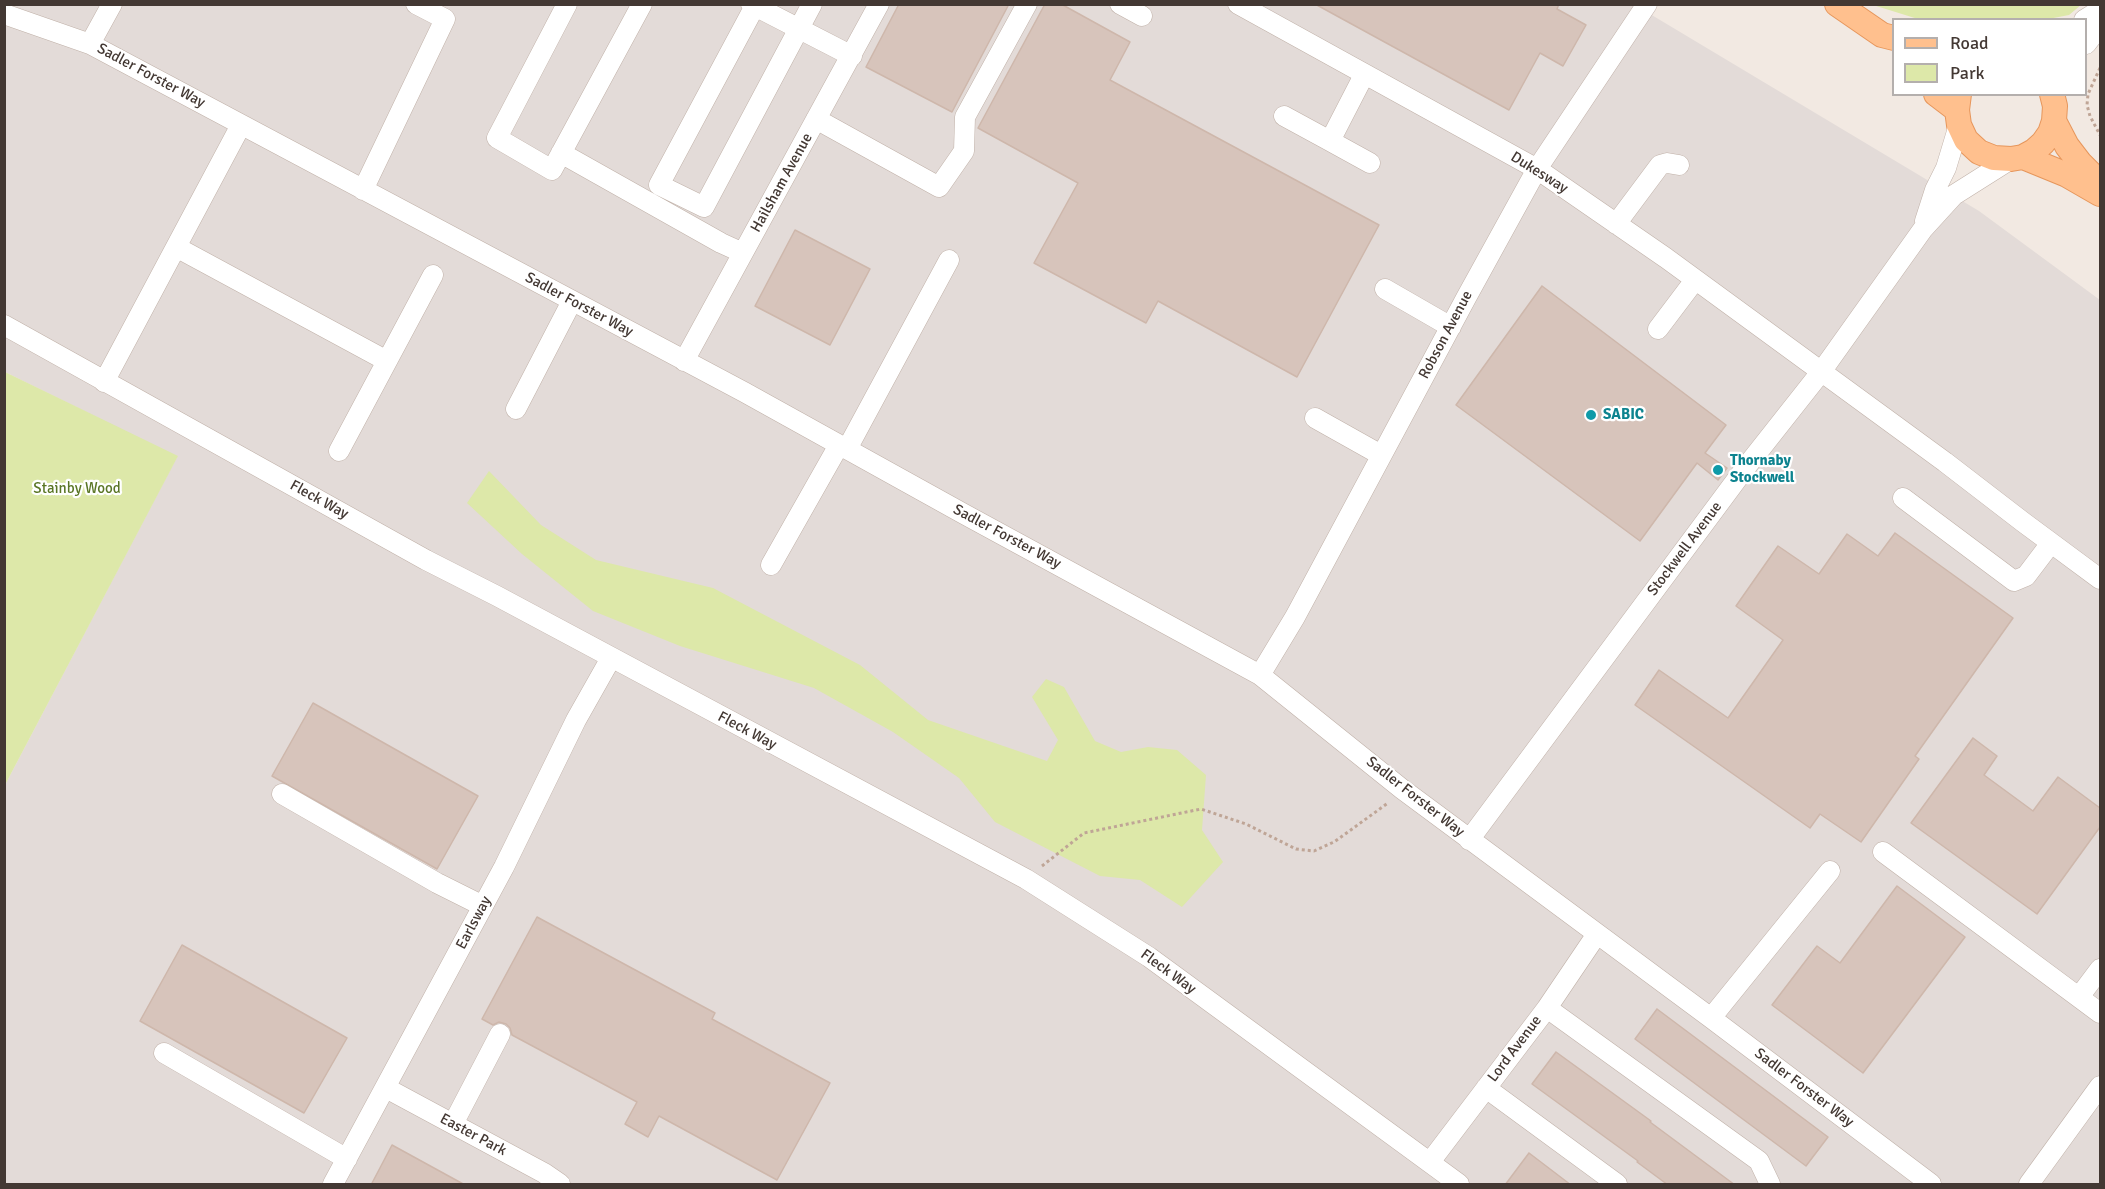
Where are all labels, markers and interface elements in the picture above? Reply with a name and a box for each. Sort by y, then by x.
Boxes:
legend [1892,18,2087,96]
text: Road [1950,32,1989,54]
street label: Sadler Forster Way [94,40,208,112]
text: Park [1950,62,1985,84]
street label: Hailsham Avenue [747,130,817,236]
street label: Dukesway [1507,148,1571,198]
street label: Sadler Forster Way [522,269,636,341]
street label: Robson Avenue [1415,288,1477,382]
place label: SABIC [1603,406,1644,424]
marker: SABIC [1584,408,1598,422]
place label: Thornaby Stockwell [1730,452,1795,487]
marker: Thornaby Stockwell [1711,463,1725,477]
street label: Fleck Way [287,477,351,523]
park label: Stainby Wood [33,480,121,498]
street label: Stockwell Avenue [1644,499,1726,599]
street label: Sadler Forster Way [950,501,1064,573]
street label: Fleck Way [714,708,780,754]
street label: Sadler Forster Way [1362,753,1468,841]
street label: Earlsway [453,893,495,953]
street label: Fleck Way [1137,946,1199,998]
street label: Lord Avenue [1484,1012,1546,1086]
street label: Sadler Forster Way [1751,1045,1857,1131]
street label: Easter Park [437,1110,509,1160]

